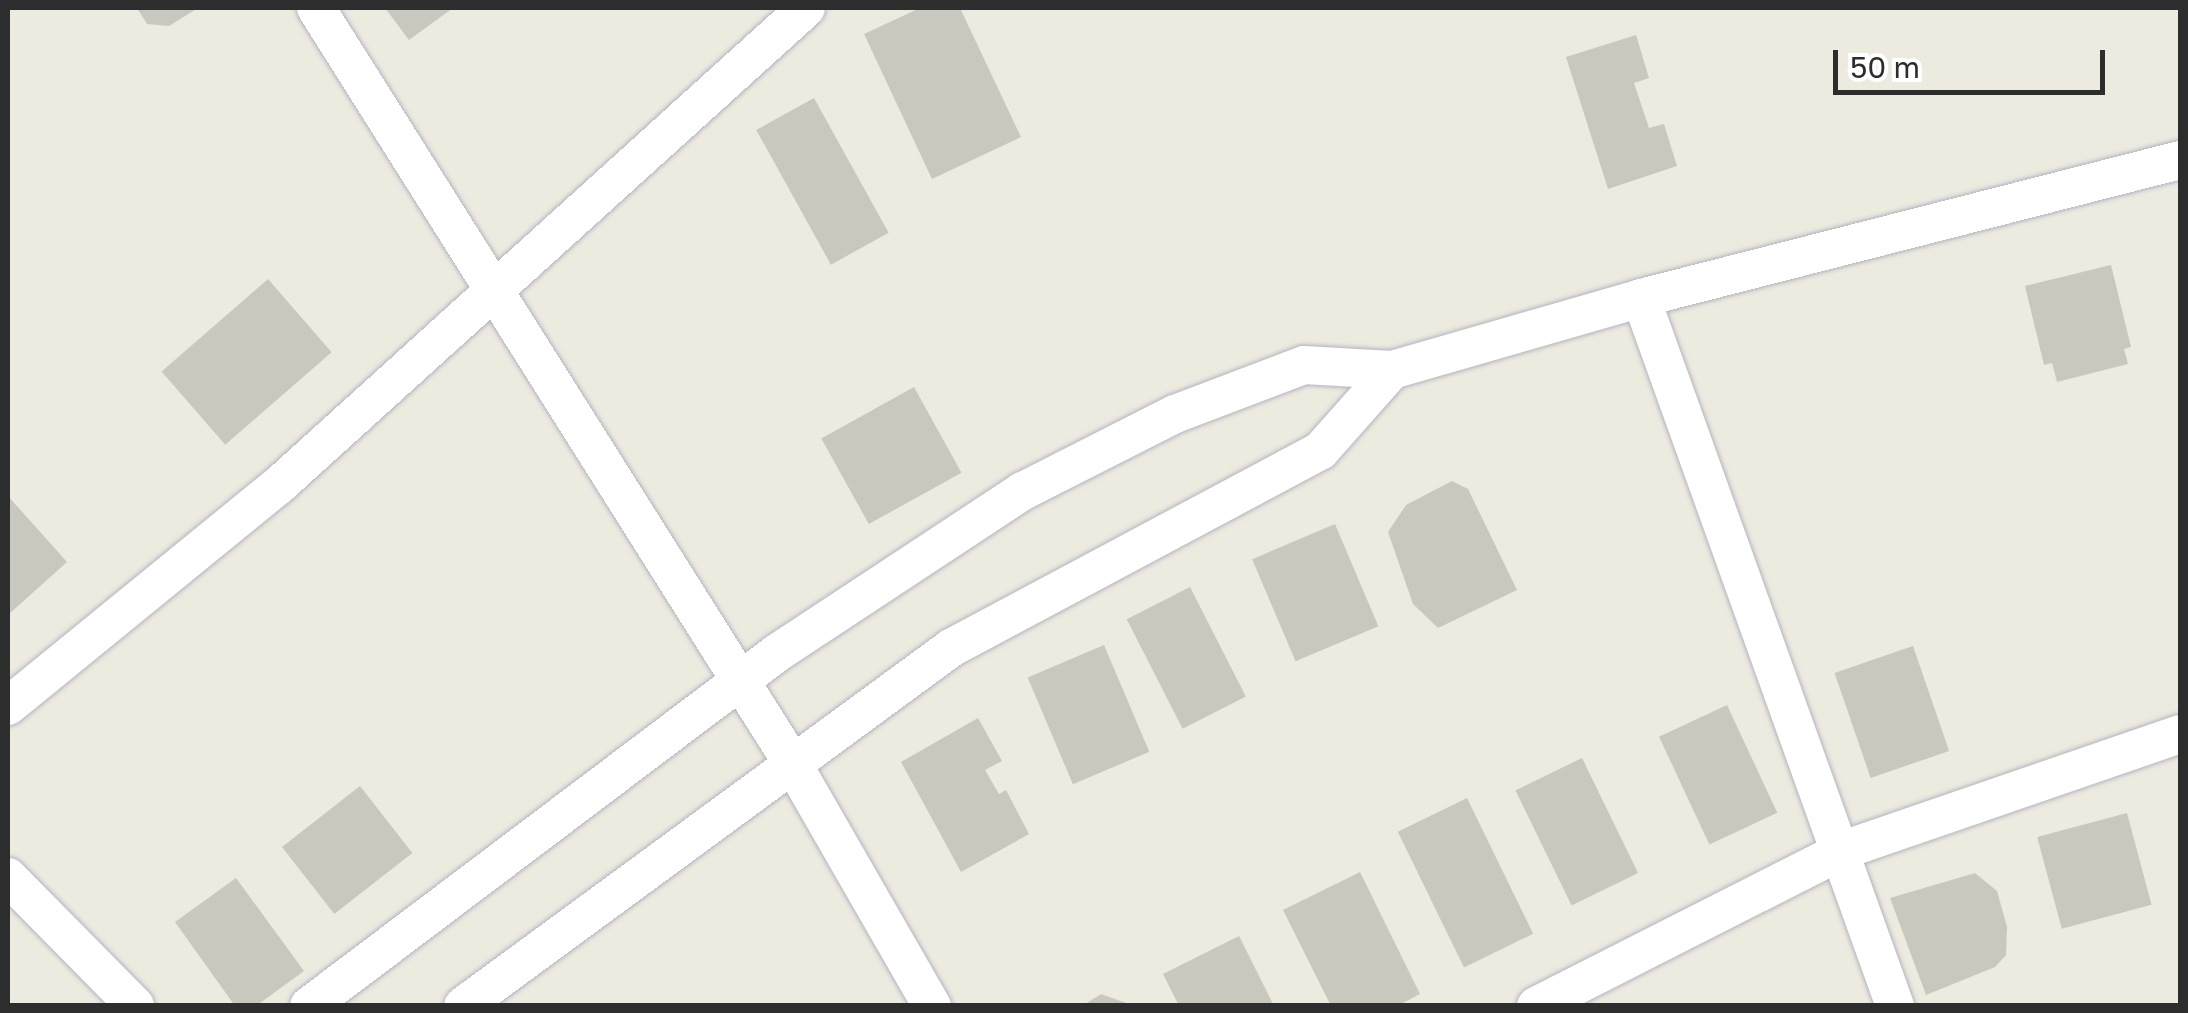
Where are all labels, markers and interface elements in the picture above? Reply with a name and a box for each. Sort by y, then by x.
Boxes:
scale bar [1838,30,2110,92]
text: 50 m [1850,49,1920,85]

